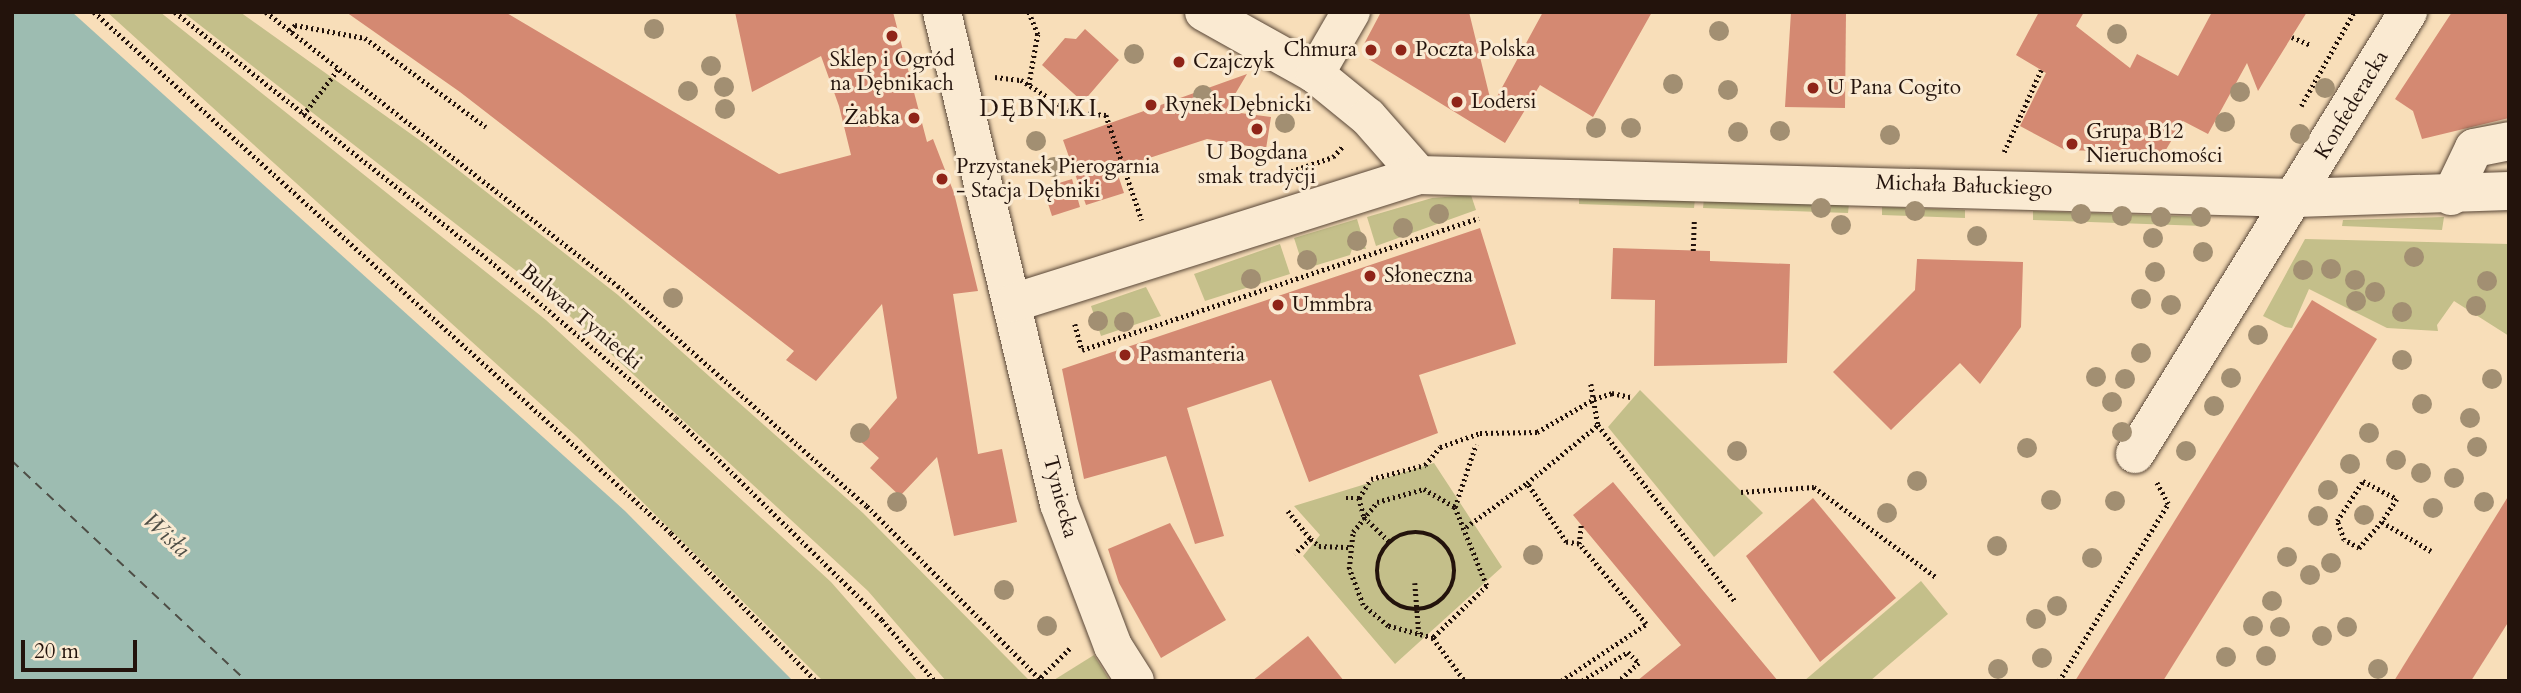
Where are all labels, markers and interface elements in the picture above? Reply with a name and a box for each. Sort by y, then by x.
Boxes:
marker: Sklep i Ogród na Dębnikach [884,28,900,44]
place label: Chmura [1283,37,1357,63]
place label: Poczta Polska [1415,37,1536,63]
marker: Chmura [1363,42,1379,58]
marker: Poczta Polska [1393,42,1409,58]
street label: Konfederacka [2310,46,2394,164]
place label: Sklep i Ogród na Dębnikach [829,47,955,97]
place label: Czajczyk [1193,49,1275,75]
marker: Czajczyk [1171,54,1187,70]
place label: U Pana Cogito [1827,75,1961,101]
marker: U Pana Cogito [1805,80,1821,96]
place label: Lodersi [1471,89,1536,115]
place label: Rynek Dębnicki [1165,92,1311,118]
marker: Lodersi [1449,94,1465,110]
district label: DĘBNIKI [980,95,1098,123]
marker: Rynek Dębnicki [1143,97,1159,113]
place label: Żabka [844,105,900,131]
marker: Żabka [906,110,922,126]
place label: Grupa B12 Nieruchomości [2086,119,2223,169]
marker: U Bogdana smak tradycji [1249,121,1265,137]
marker: Grupa B12 Nieruchomości [2064,136,2080,152]
place label: U Bogdana smak tradycji [1198,140,1316,190]
place label: Przystanek Pierogarnia - Stacja Dębniki [956,154,1160,204]
street label: Michała Bałuckiego [1875,170,2053,202]
marker: Przystanek Pierogarnia - Stacja Dębniki [934,171,950,187]
street label: Bulwar Tyniecki [515,259,647,375]
place label: Słoneczna [1384,263,1473,289]
marker: Słoneczna [1362,268,1378,284]
place label: Ummbra [1292,292,1373,318]
marker: Ummbra [1270,297,1286,313]
place label: Pasmanteria [1139,342,1245,368]
marker: Pasmanteria [1117,347,1133,363]
street label: Tyniecka [1037,453,1083,541]
water label: Wisła [137,507,195,563]
scale bar [24,626,140,670]
text: 20 m [34,637,79,666]

